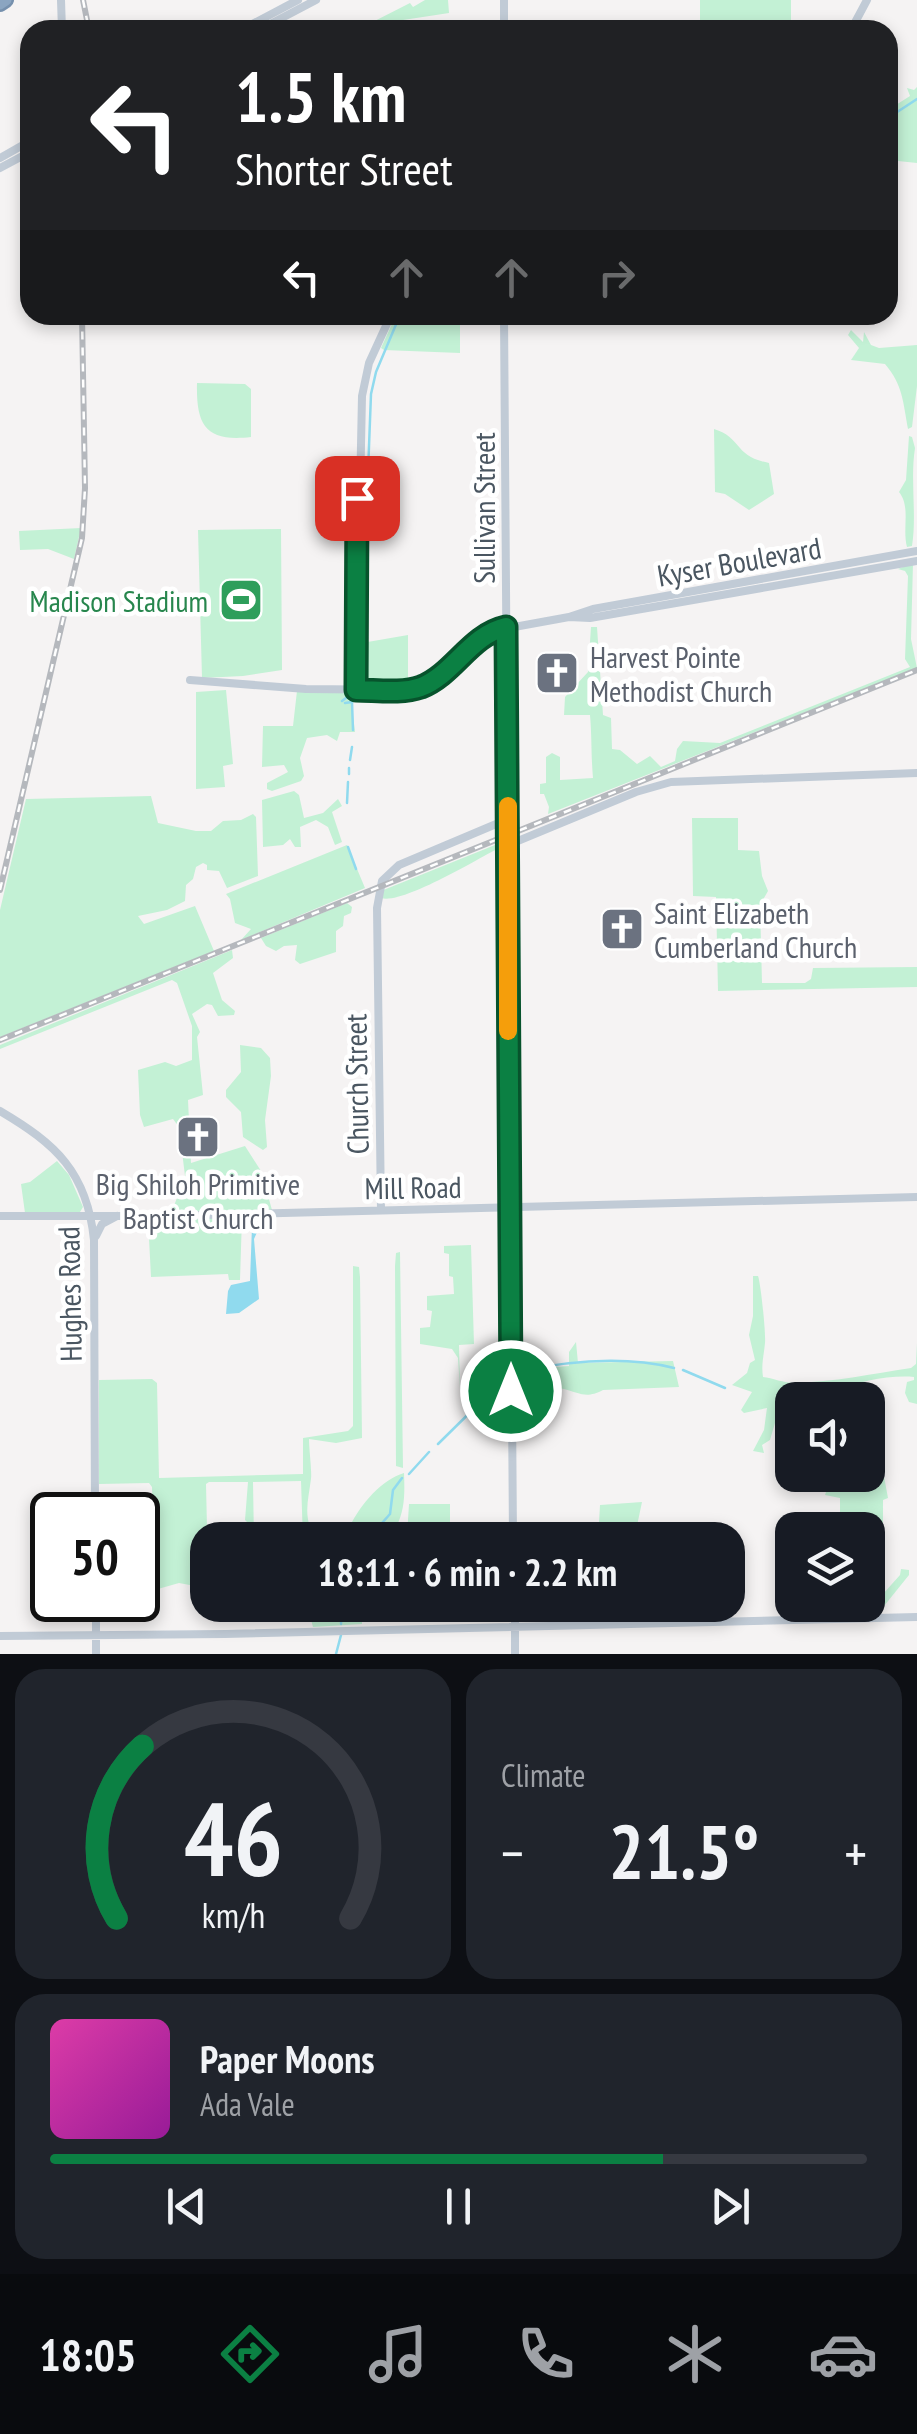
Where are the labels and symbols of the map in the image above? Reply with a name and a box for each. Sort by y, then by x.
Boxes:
street label: Sullivan Street [464,431,503,584]
pin [315,456,400,541]
street label: Kyser Boulevard [654,527,824,595]
sports icon: Madison Stadium [218,577,264,623]
place label: Madison Stadium [30,581,208,620]
place label: Harvest Pointe Methodist Church [590,637,772,710]
church icon: Harvest Pointe Methodist Church [534,650,580,696]
place label: Saint Elizabeth Cumberland Church [654,893,857,966]
church icon: Saint Elizabeth Cumberland Church [599,906,645,952]
street label: Church Street [335,1013,377,1155]
church icon: Big Shiloh Primitive Baptist Church [175,1114,221,1160]
place label: Big Shiloh Primitive Baptist Church [96,1164,300,1237]
street label: Mill Road [364,1167,462,1207]
street label: Hughes Road [48,1226,90,1362]
position arrow [459,1339,563,1443]
speed limit sign: 50 [30,1492,160,1622]

